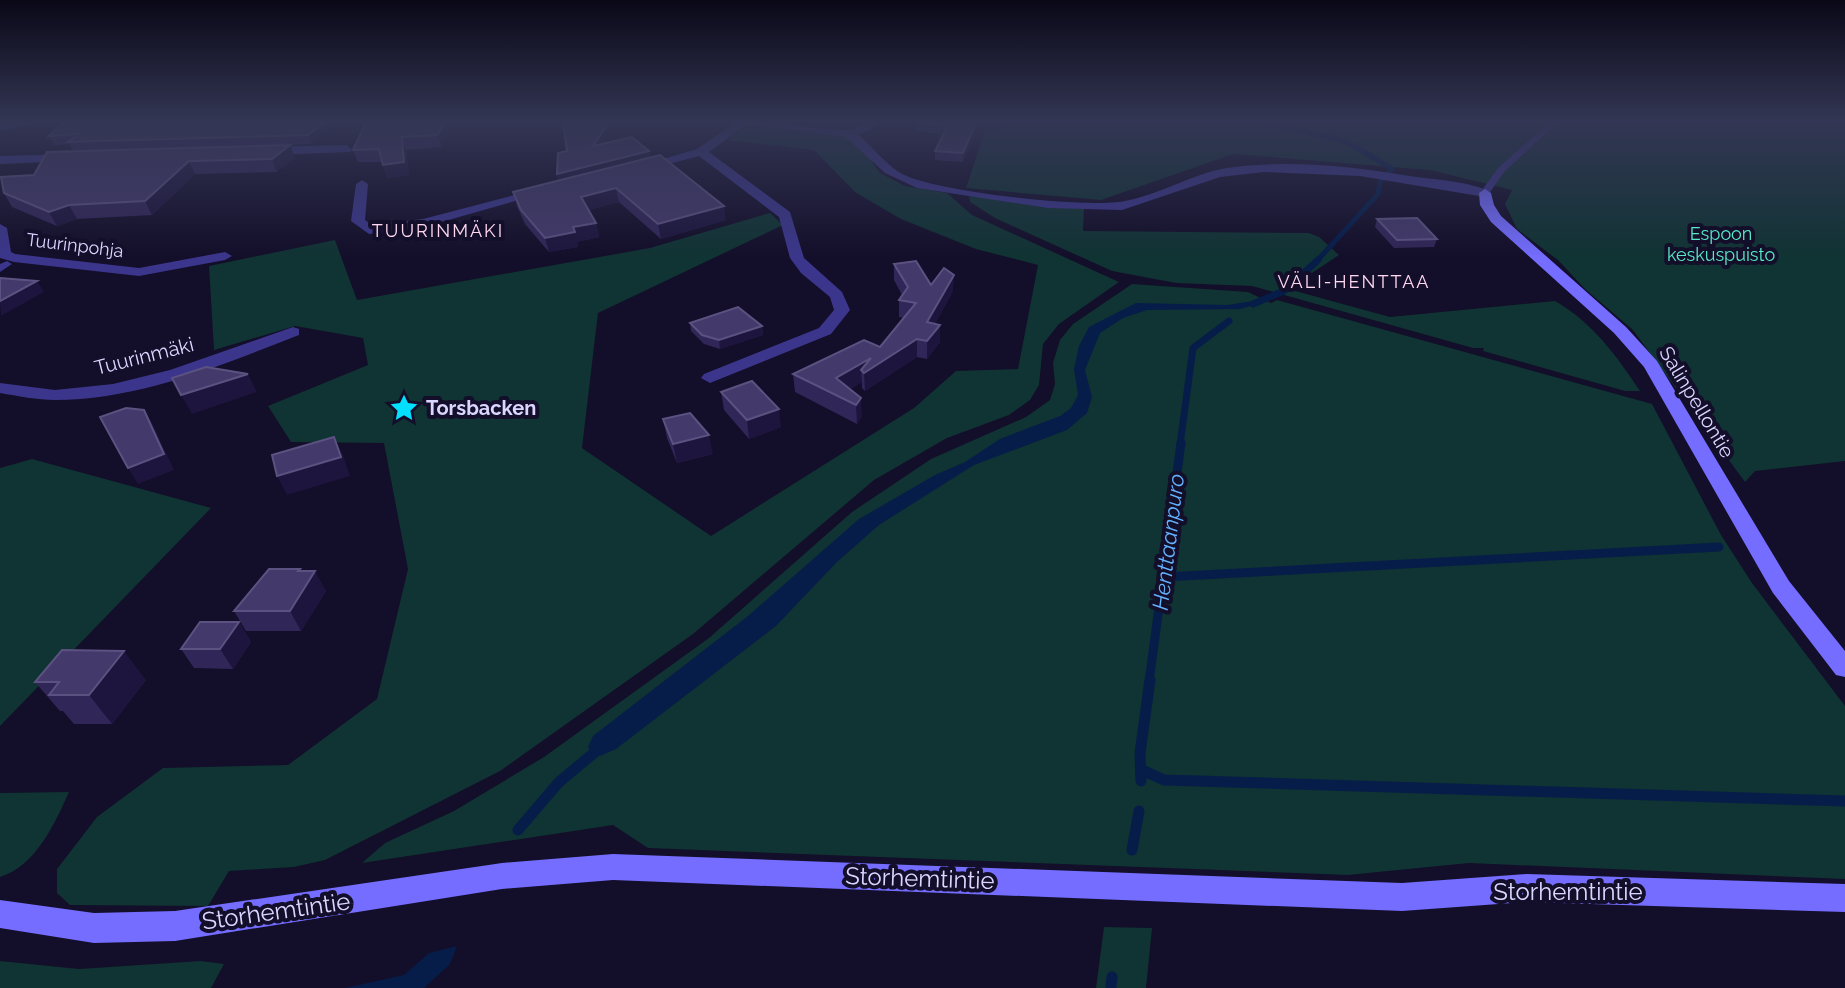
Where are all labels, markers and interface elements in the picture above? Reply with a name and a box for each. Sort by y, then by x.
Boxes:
district label: TUURINMÄKI [372,220,504,241]
park label: Espoon keskuspuisto [1667,223,1775,265]
street label: Tuurinpohja [25,229,125,261]
district label: VÄLI-HENTTAA [1277,271,1431,292]
street label: Tuurinmäki [92,332,196,380]
street label: Salinpellontie [1654,342,1740,462]
place icon: Torsbacken [389,393,419,423]
place label: Torsbacken [426,396,536,420]
water label: Henttaanpuro [1147,472,1189,612]
street label: Storhemtintie [845,861,995,895]
street label: Storhemtintie [1493,877,1643,906]
street label: Storhemtintie [200,886,352,936]

